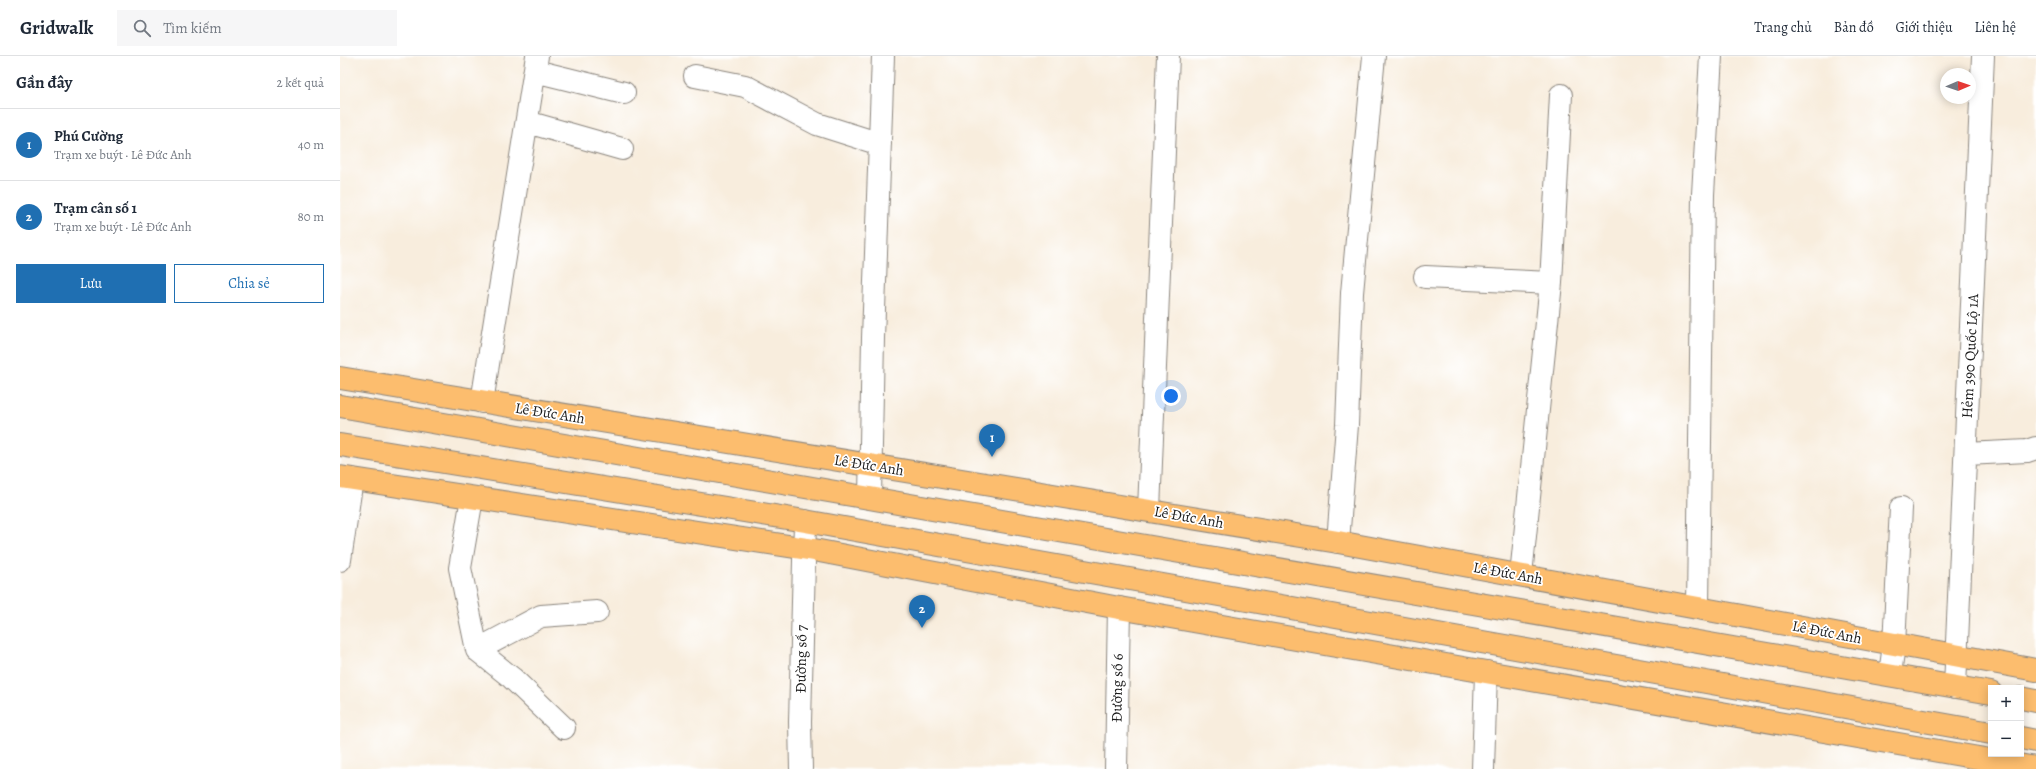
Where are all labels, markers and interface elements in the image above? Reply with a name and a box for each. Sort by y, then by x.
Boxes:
search box [117,10,397,46]
text: Gridwalk [20,15,93,41]
icon: search [131,17,153,39]
text: Tìm kiếm [163,18,222,38]
text: Trang chủ [1754,18,1812,37]
text: Bản đồ [1834,18,1874,37]
text: Giới thiệu [1896,18,1952,37]
text: Liên hệ [1974,18,2016,37]
north arrow [1940,68,1976,104]
text: Gần đây [16,71,73,94]
text: 2 kết quả [277,74,324,91]
text: Phú Cường [54,126,123,146]
text: 1 [27,136,31,153]
text: 40 m [298,136,324,153]
text: Trạm xe buýt · Lê Đức Anh [54,146,192,163]
text: Trạm cân số 1 [54,198,137,218]
text: 2 [26,208,32,225]
text: 80 m [297,208,324,225]
text: Trạm xe buýt · Lê Đức Anh [54,218,192,235]
button: Lưu [16,264,166,303]
button: Chia sẻ [174,264,324,303]
street label: Hẻm 390 Quốc Lộ 1A [1957,293,1983,419]
your location [1161,386,1181,406]
street label: Lê Đức Anh [514,398,586,428]
pin: 1 [979,424,1005,457]
street label: Lê Đức Anh [833,450,905,480]
street label: Lê Đức Anh [1153,501,1225,533]
street label: Lê Đức Anh [1472,557,1544,589]
pin: 2 [909,595,935,628]
street label: Lê Đức Anh [1791,615,1863,649]
street label: Đường số 7 [790,624,812,693]
street label: Đường số 6 [1106,653,1128,723]
map controls [1988,685,2024,757]
button: + [1988,685,2024,721]
button: − [1988,721,2024,757]

